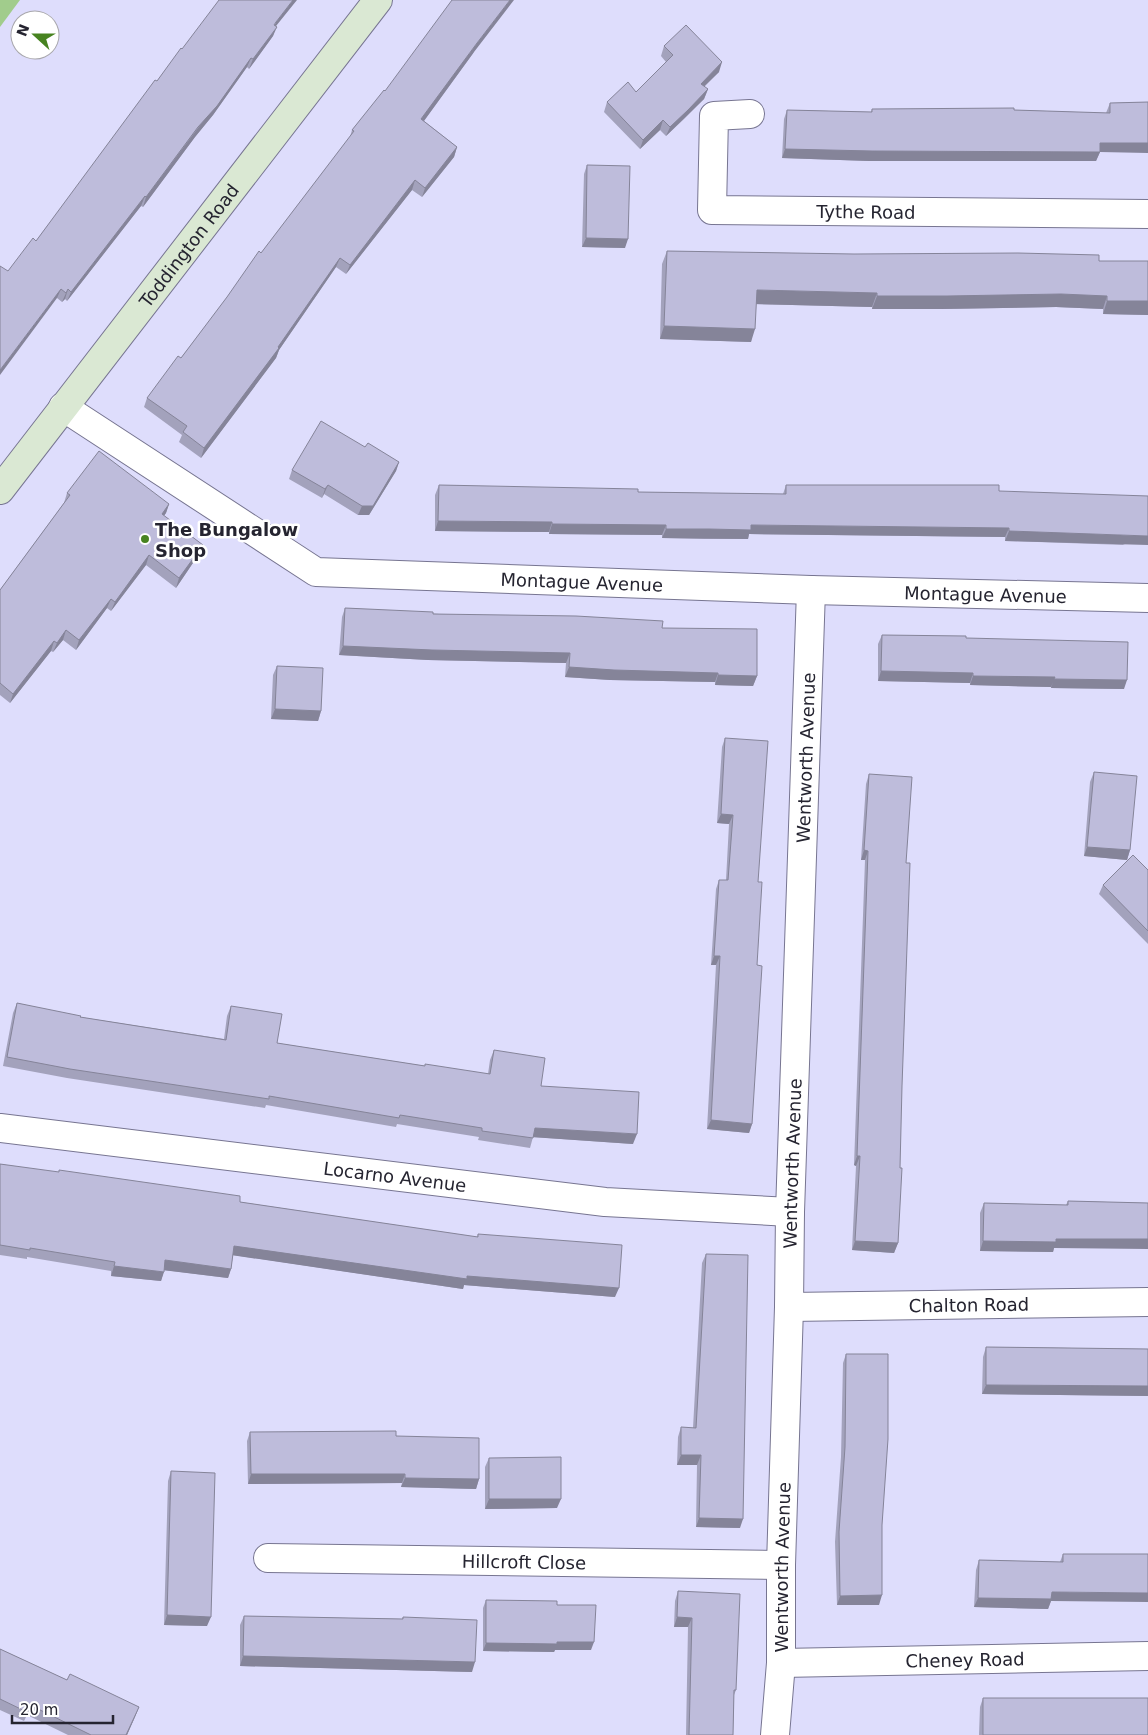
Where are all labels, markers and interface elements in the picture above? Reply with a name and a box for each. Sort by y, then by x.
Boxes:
north arrow [10,10,60,60]
text: N [13,22,32,39]
street label: Toddington Road [134,179,243,312]
street label: Tythe Road [815,200,916,222]
place label: The Bungalow Shop [155,519,298,561]
marker: The Bungalow Shop [139,533,151,545]
street label: Montague Avenue [500,568,663,595]
street label: Montague Avenue [904,582,1067,607]
street label: Wentworth Avenue [792,672,819,843]
street label: Wentworth Avenue [779,1078,805,1249]
street label: Locarno Avenue [322,1157,468,1195]
street label: Chalton Road [909,1293,1029,1316]
street label: Wentworth Avenue [770,1482,794,1653]
street label: Hillcroft Close [462,1550,586,1573]
street label: Cheney Road [905,1648,1025,1671]
scale bar [12,1692,114,1724]
text: 20 m [20,1701,58,1719]

